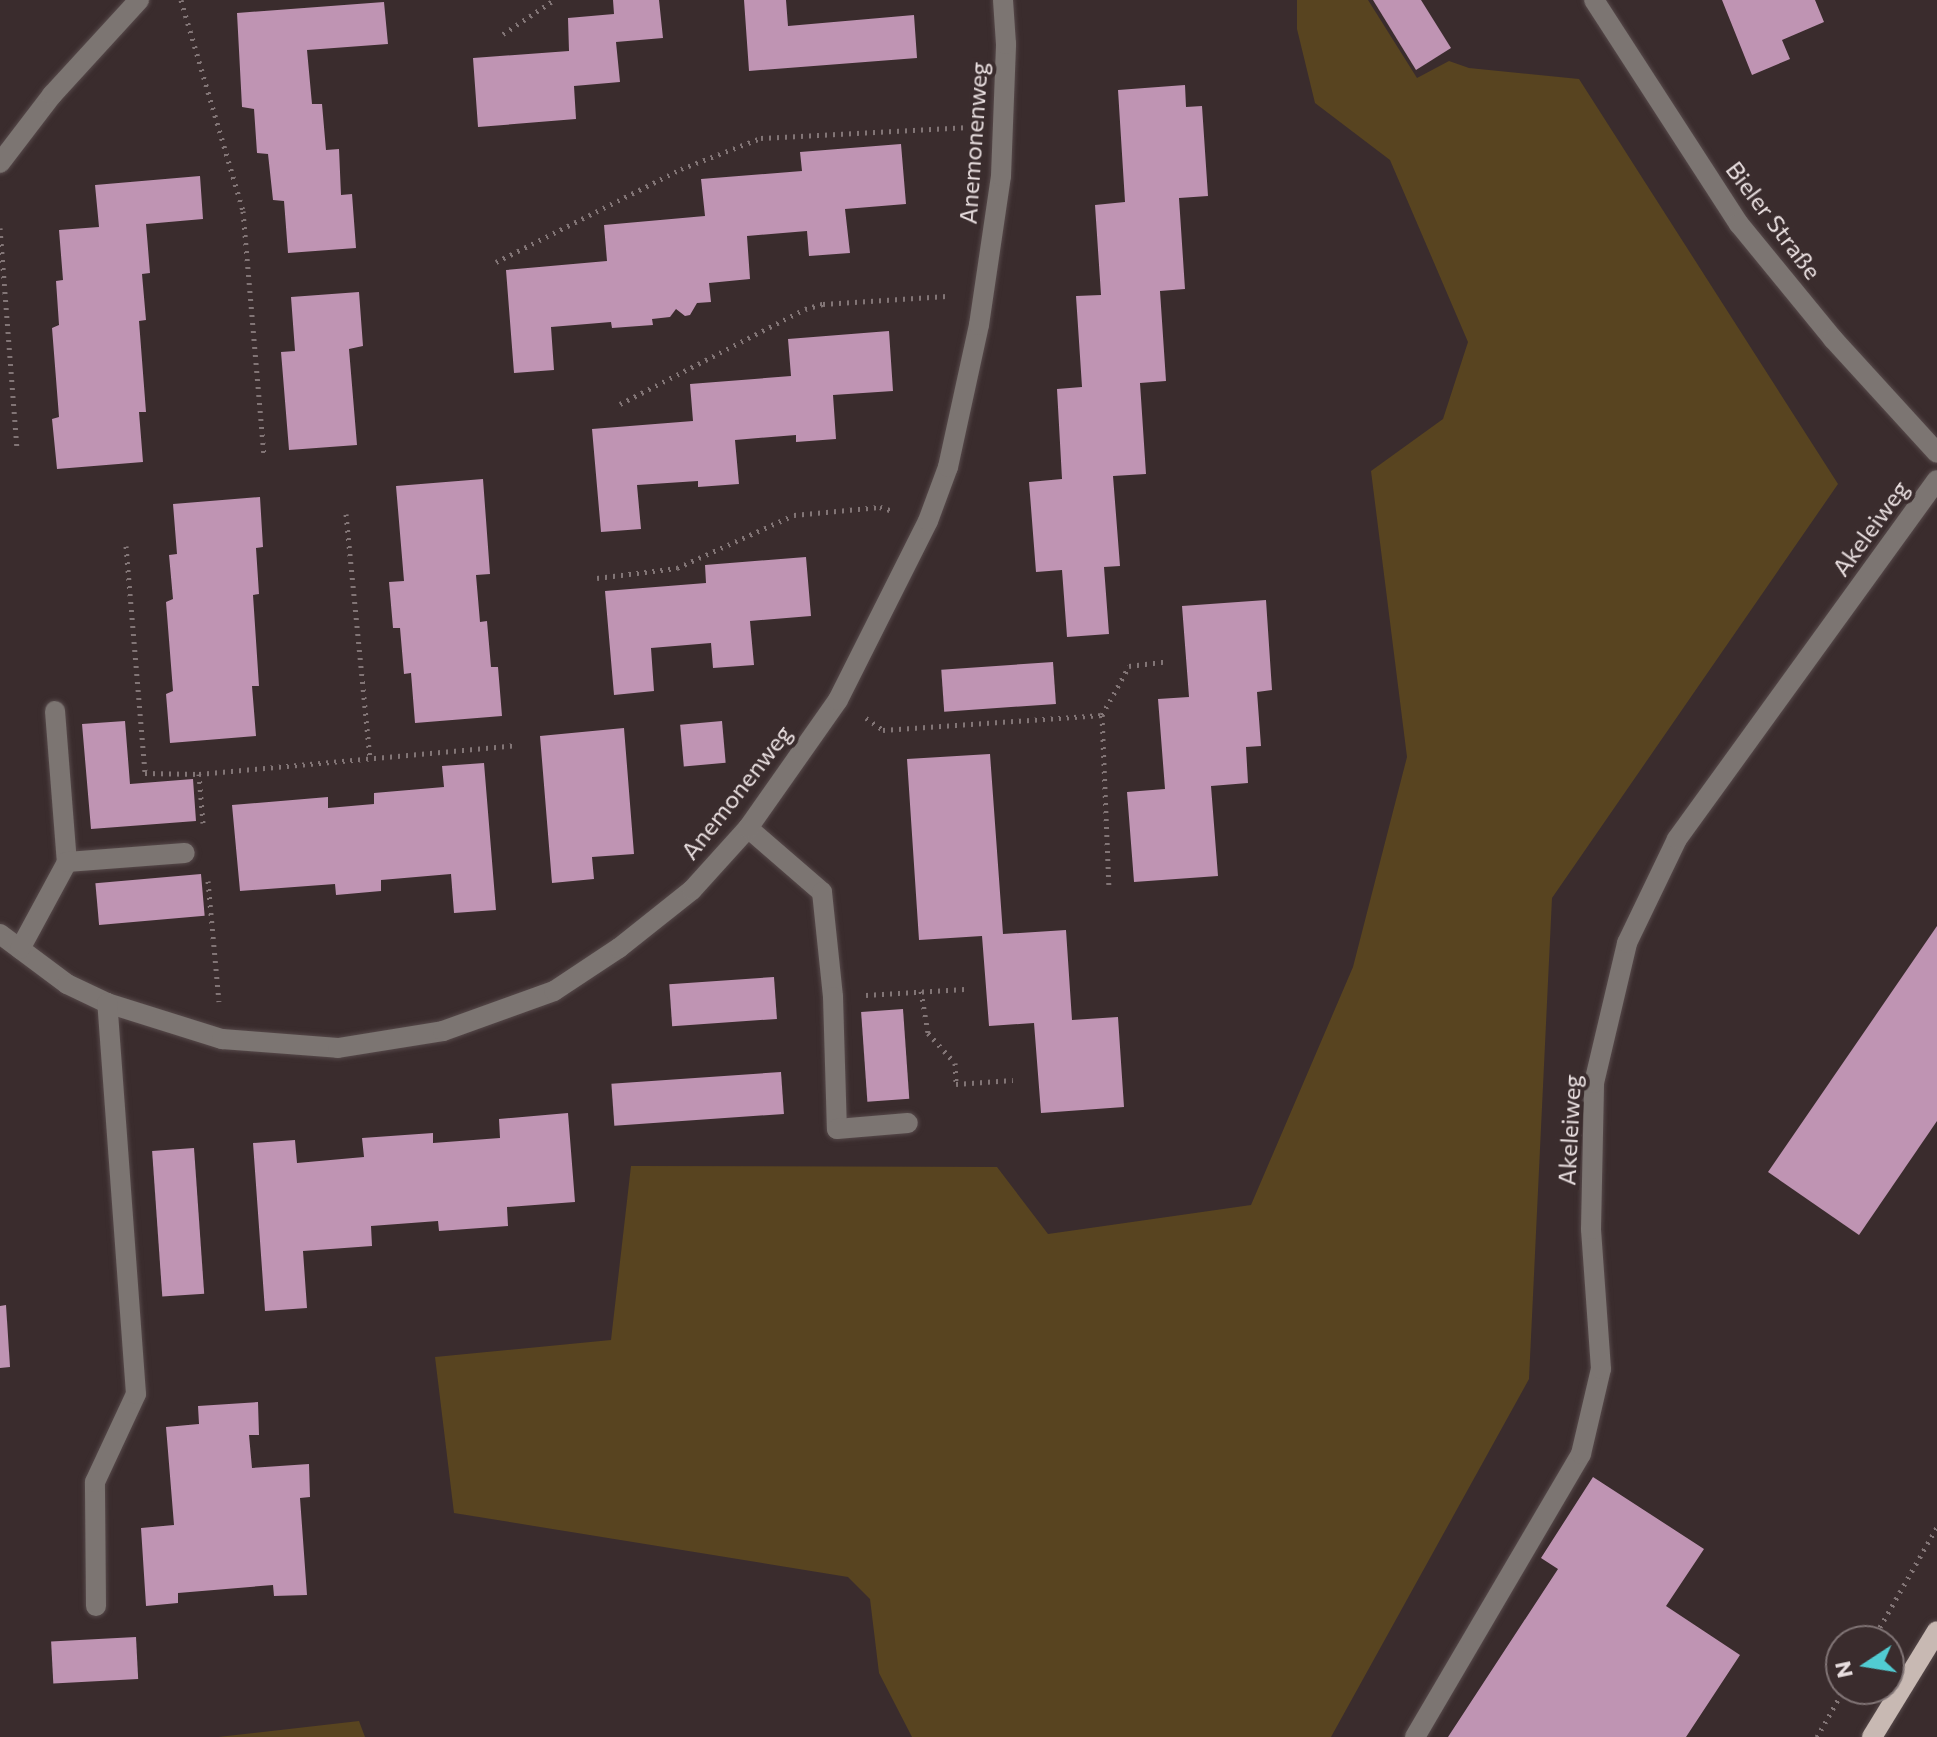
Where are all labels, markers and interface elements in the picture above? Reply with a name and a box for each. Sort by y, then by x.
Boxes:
street label: Anemonenweg [953,61,993,225]
street label: Bieler Straße [1720,155,1828,285]
street label: Akeleiweg [1826,475,1914,581]
street label: Anemonenweg [675,719,797,865]
street label: Akeleiweg [1552,1074,1586,1186]
north arrow [1825,1625,1905,1705]
text: N [1828,1659,1858,1681]

